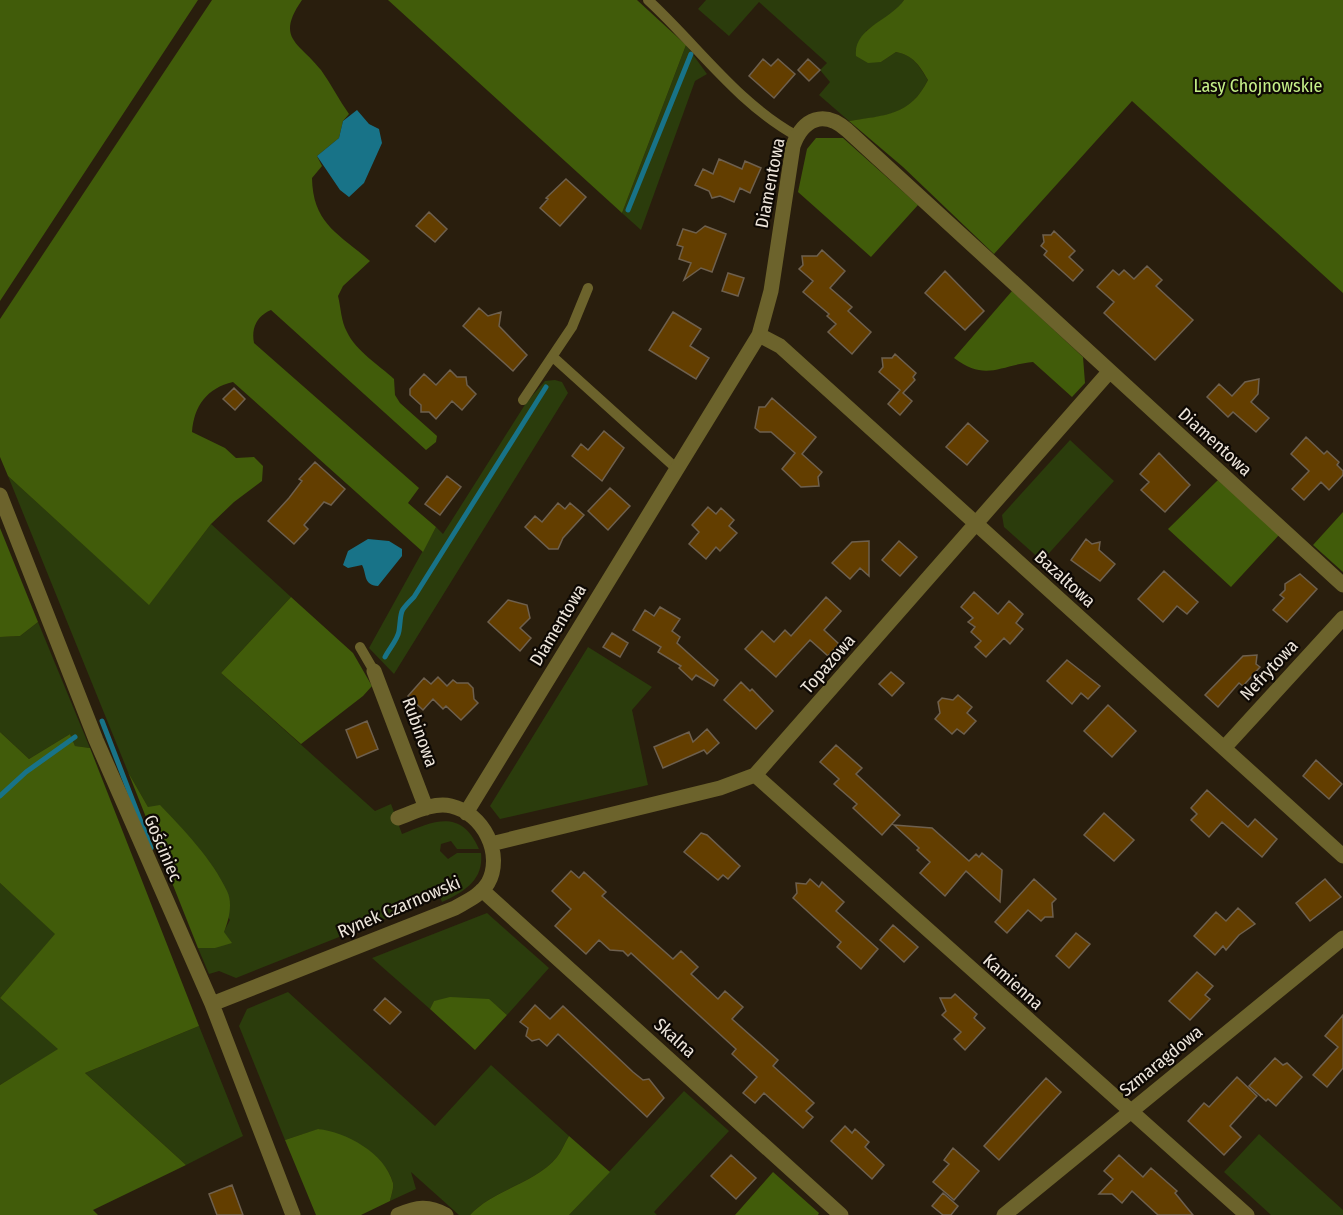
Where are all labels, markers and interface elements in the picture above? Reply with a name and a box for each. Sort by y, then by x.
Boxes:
park label: Lasy Chojnowskie [1194,75,1323,97]
street label: Diamentowa [750,136,790,230]
street label: Diamentowa [1174,403,1256,481]
street label: Bazaltowa [1030,546,1100,612]
street label: Diamentowa [525,580,591,670]
street label: Topazowa [796,630,860,698]
street label: Nefrytowa [1235,635,1303,705]
street label: Rubinowa [397,694,443,770]
street label: Gościniec [139,811,187,885]
street label: Rynek Czarnowski [334,871,464,943]
street label: Kamienna [978,949,1048,1015]
street label: Skalna [650,1014,701,1063]
street label: Szmaragdowa [1115,1021,1207,1101]

